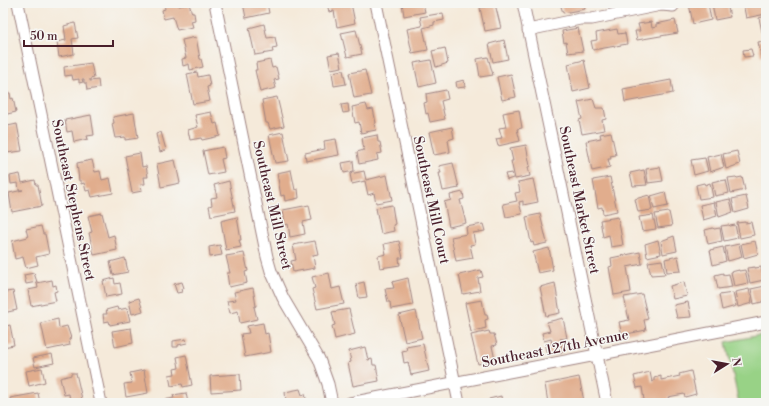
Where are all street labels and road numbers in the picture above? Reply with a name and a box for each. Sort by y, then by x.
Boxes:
street label: Southeast Stephens Street [47,118,99,283]
street label: Southeast Market Street [555,124,604,276]
street label: Southeast Mill Court [409,134,453,266]
street label: Southeast Mill Street [248,139,296,271]
street label: Southeast 127th Avenue [480,326,630,372]

